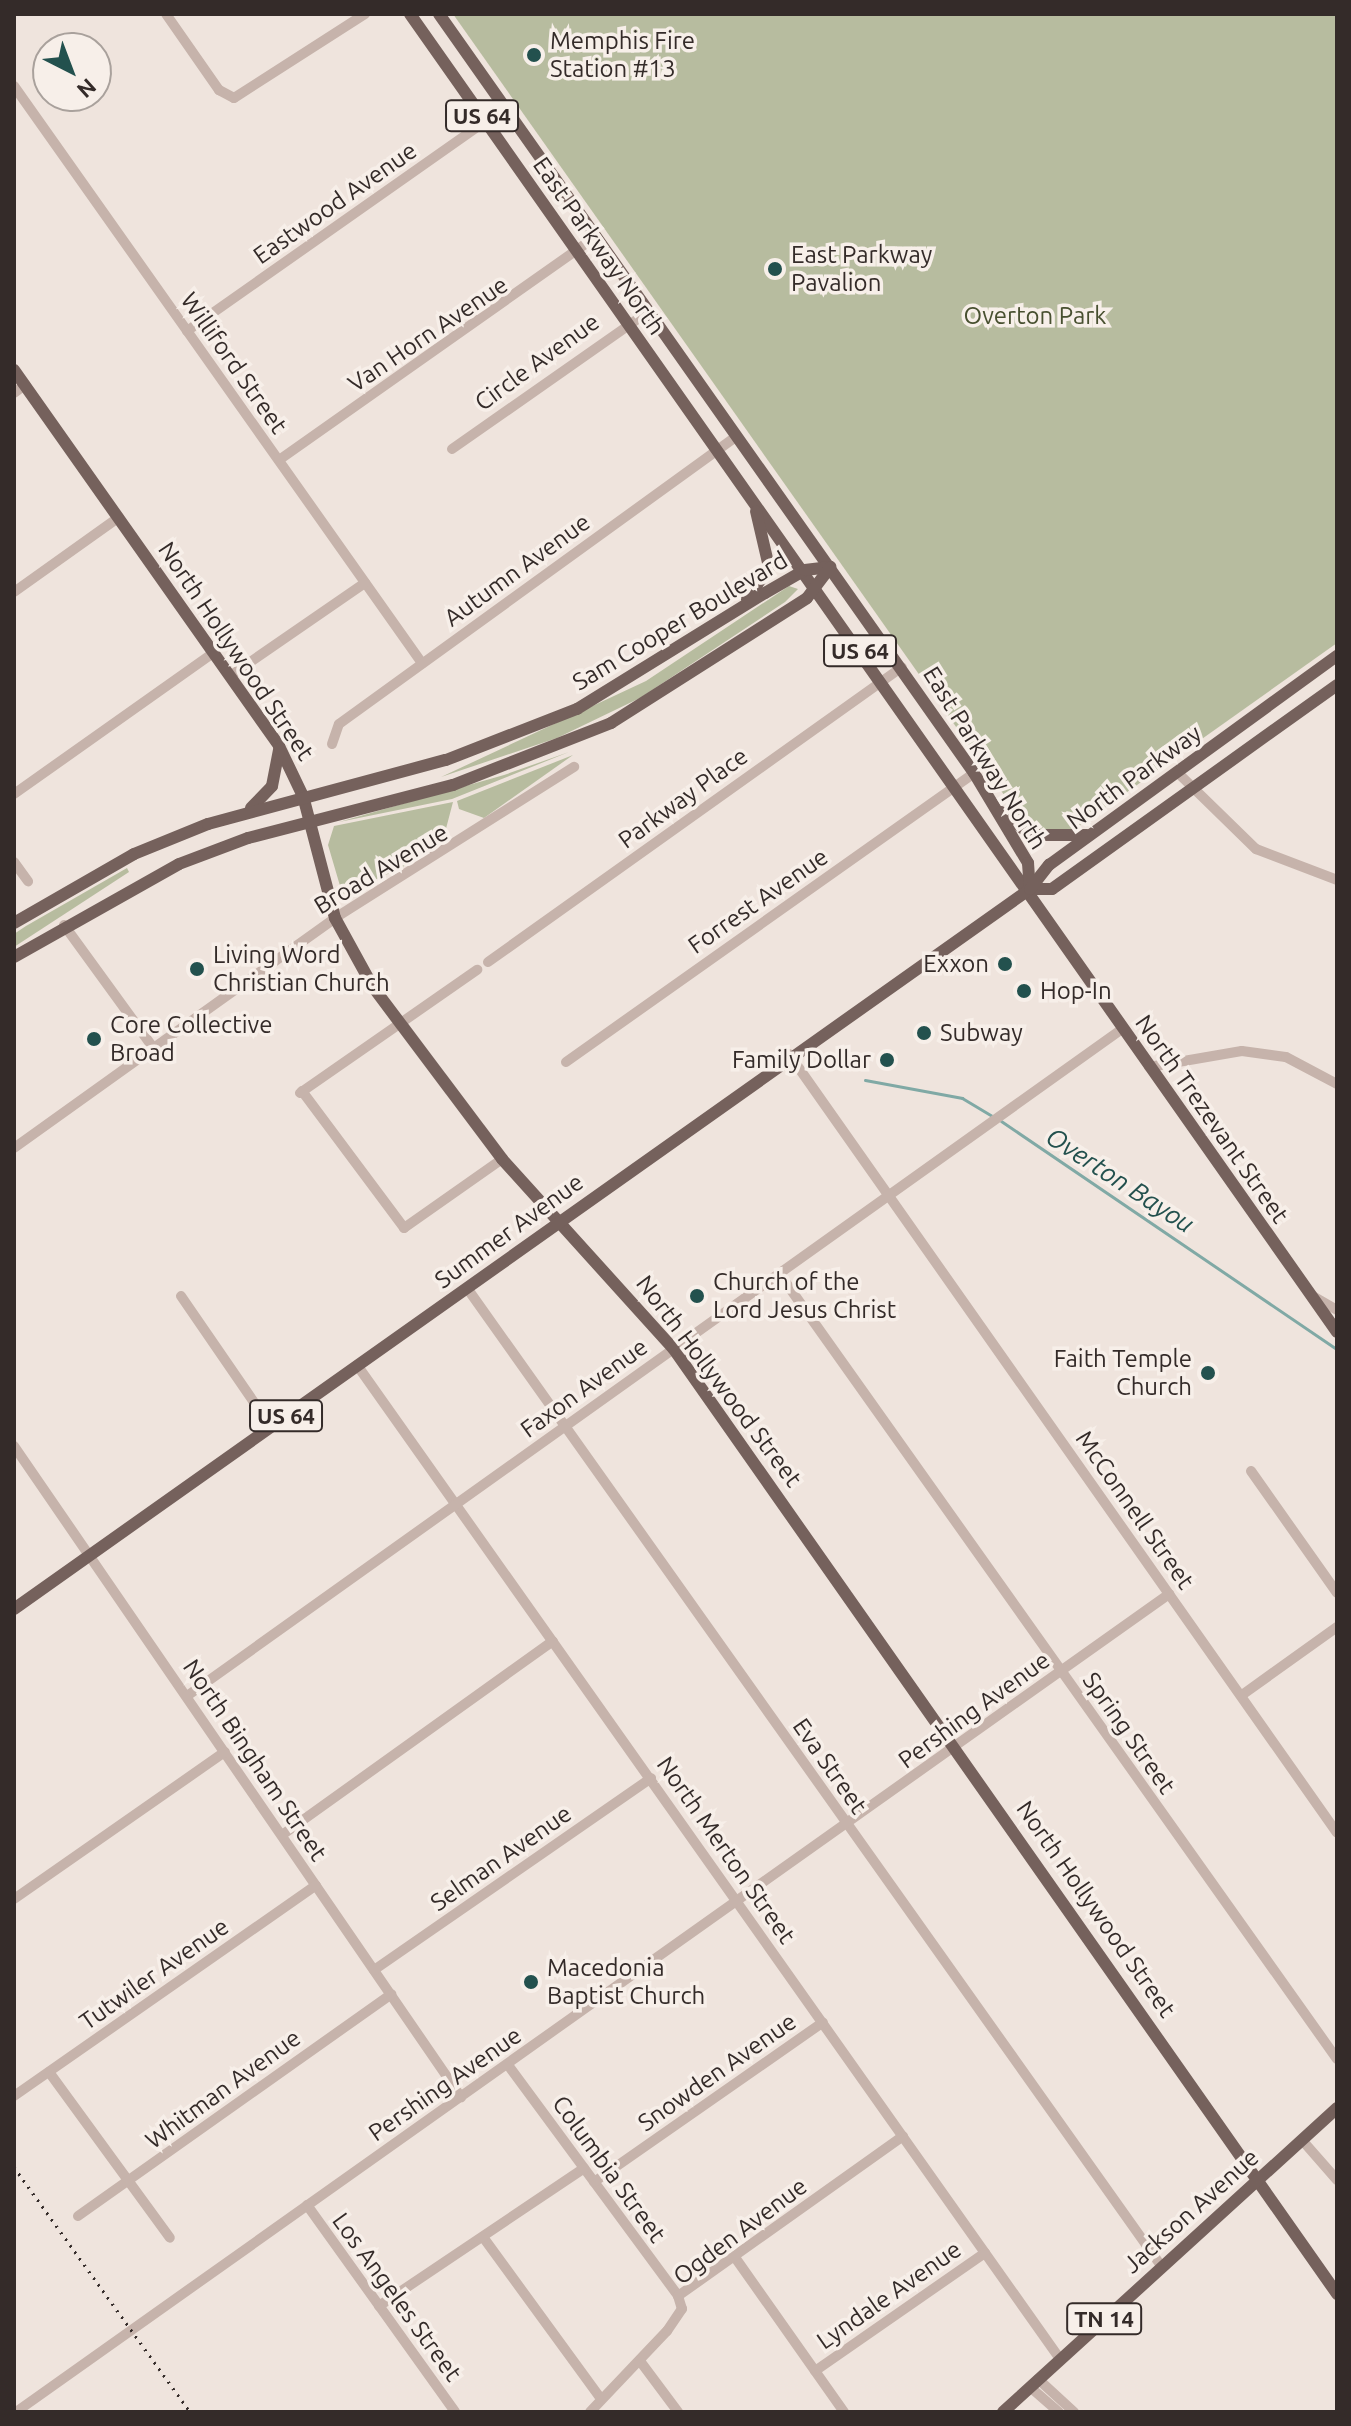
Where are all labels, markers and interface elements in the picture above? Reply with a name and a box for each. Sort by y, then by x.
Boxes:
place label: Memphis Fire Station #13 [550,27,695,83]
north arrow [32,32,112,112]
marker: Memphis Fire Station #13 [525,46,543,64]
text: N [73,74,102,103]
road number: US 64 [444,98,520,134]
street label: Eastwood Avenue [248,136,422,270]
street label: East Parkway North [527,152,671,340]
place label: East Parkway Pavalion [791,241,932,297]
marker: East Parkway Pavalion [766,260,784,278]
street label: Van Horn Avenue [343,270,513,398]
street label: Williford Street [175,287,293,439]
park label: Overton Park [964,302,1106,330]
street label: Circle Avenue [469,307,605,417]
street label: Autumn Avenue [438,507,596,633]
street label: North Hollywood Street [152,536,320,766]
street label: Sam Cooper Boulevard [567,545,793,697]
road number: US 64 [822,633,898,669]
street label: East Parkway North [917,661,1053,855]
street label: North Parkway [1061,719,1207,835]
street label: Parkway Place [613,741,753,855]
street label: Broad Avenue [309,818,453,920]
street label: Forrest Avenue [682,842,834,960]
place label: Living Word Christian Church [213,941,390,997]
place label: Exxon [923,950,989,978]
marker: Exxon [996,955,1014,973]
marker: Living Word Christian Church [188,960,206,978]
place label: Hop-In [1040,977,1112,1005]
marker: Hop-In [1015,982,1033,1000]
street label: North Trezevant Street [1129,1009,1295,1229]
place label: Core Collective Broad [110,1011,272,1067]
place label: Subway [940,1019,1023,1047]
marker: Subway [915,1024,933,1042]
marker: Core Collective Broad [85,1030,103,1048]
place label: Family Dollar [732,1046,871,1074]
marker: Family Dollar [878,1051,896,1069]
water label: Overton Bayou [1040,1121,1200,1239]
street label: Summer Avenue [429,1168,589,1294]
place label: Church of the Lord Jesus Christ [713,1268,896,1324]
street label: North Hollywood Street [630,1270,808,1492]
marker: Church of the Lord Jesus Christ [688,1287,706,1305]
street label: Faxon Avenue [515,1332,653,1444]
place label: Faith Temple Church [1054,1345,1192,1401]
marker: Faith Temple Church [1199,1364,1217,1382]
road number: US 64 [248,1398,324,1434]
street label: McConnell Street [1070,1425,1200,1595]
street label: Pershing Avenue [893,1645,1055,1775]
street label: North Bingham Street [177,1654,333,1866]
street label: Spring Street [1077,1667,1181,1799]
street label: Eva Street [787,1713,873,1819]
street label: North Merton Street [651,1751,801,1949]
street label: North Hollywood Street [1010,1795,1182,2023]
street label: Selman Avenue [425,1799,577,1917]
street label: Tutwiler Avenue [74,1912,234,2036]
place label: Macedonia Baptist Church [547,1954,705,2010]
marker: Macedonia Baptist Church [522,1973,540,1991]
street label: Snowden Avenue [632,2007,802,2137]
street label: Pershing Avenue [363,2021,527,2147]
street label: Whitman Avenue [140,2023,306,2155]
street label: Columbia Street [546,2090,672,2248]
street label: Jackson Avenue [1117,2143,1265,2279]
street label: Ogden Avenue [668,2171,812,2291]
street label: Los Angeles Street [326,2207,468,2387]
street label: Lyndale Avenue [811,2235,967,2355]
road number: TN 14 [1066,2301,1142,2337]

